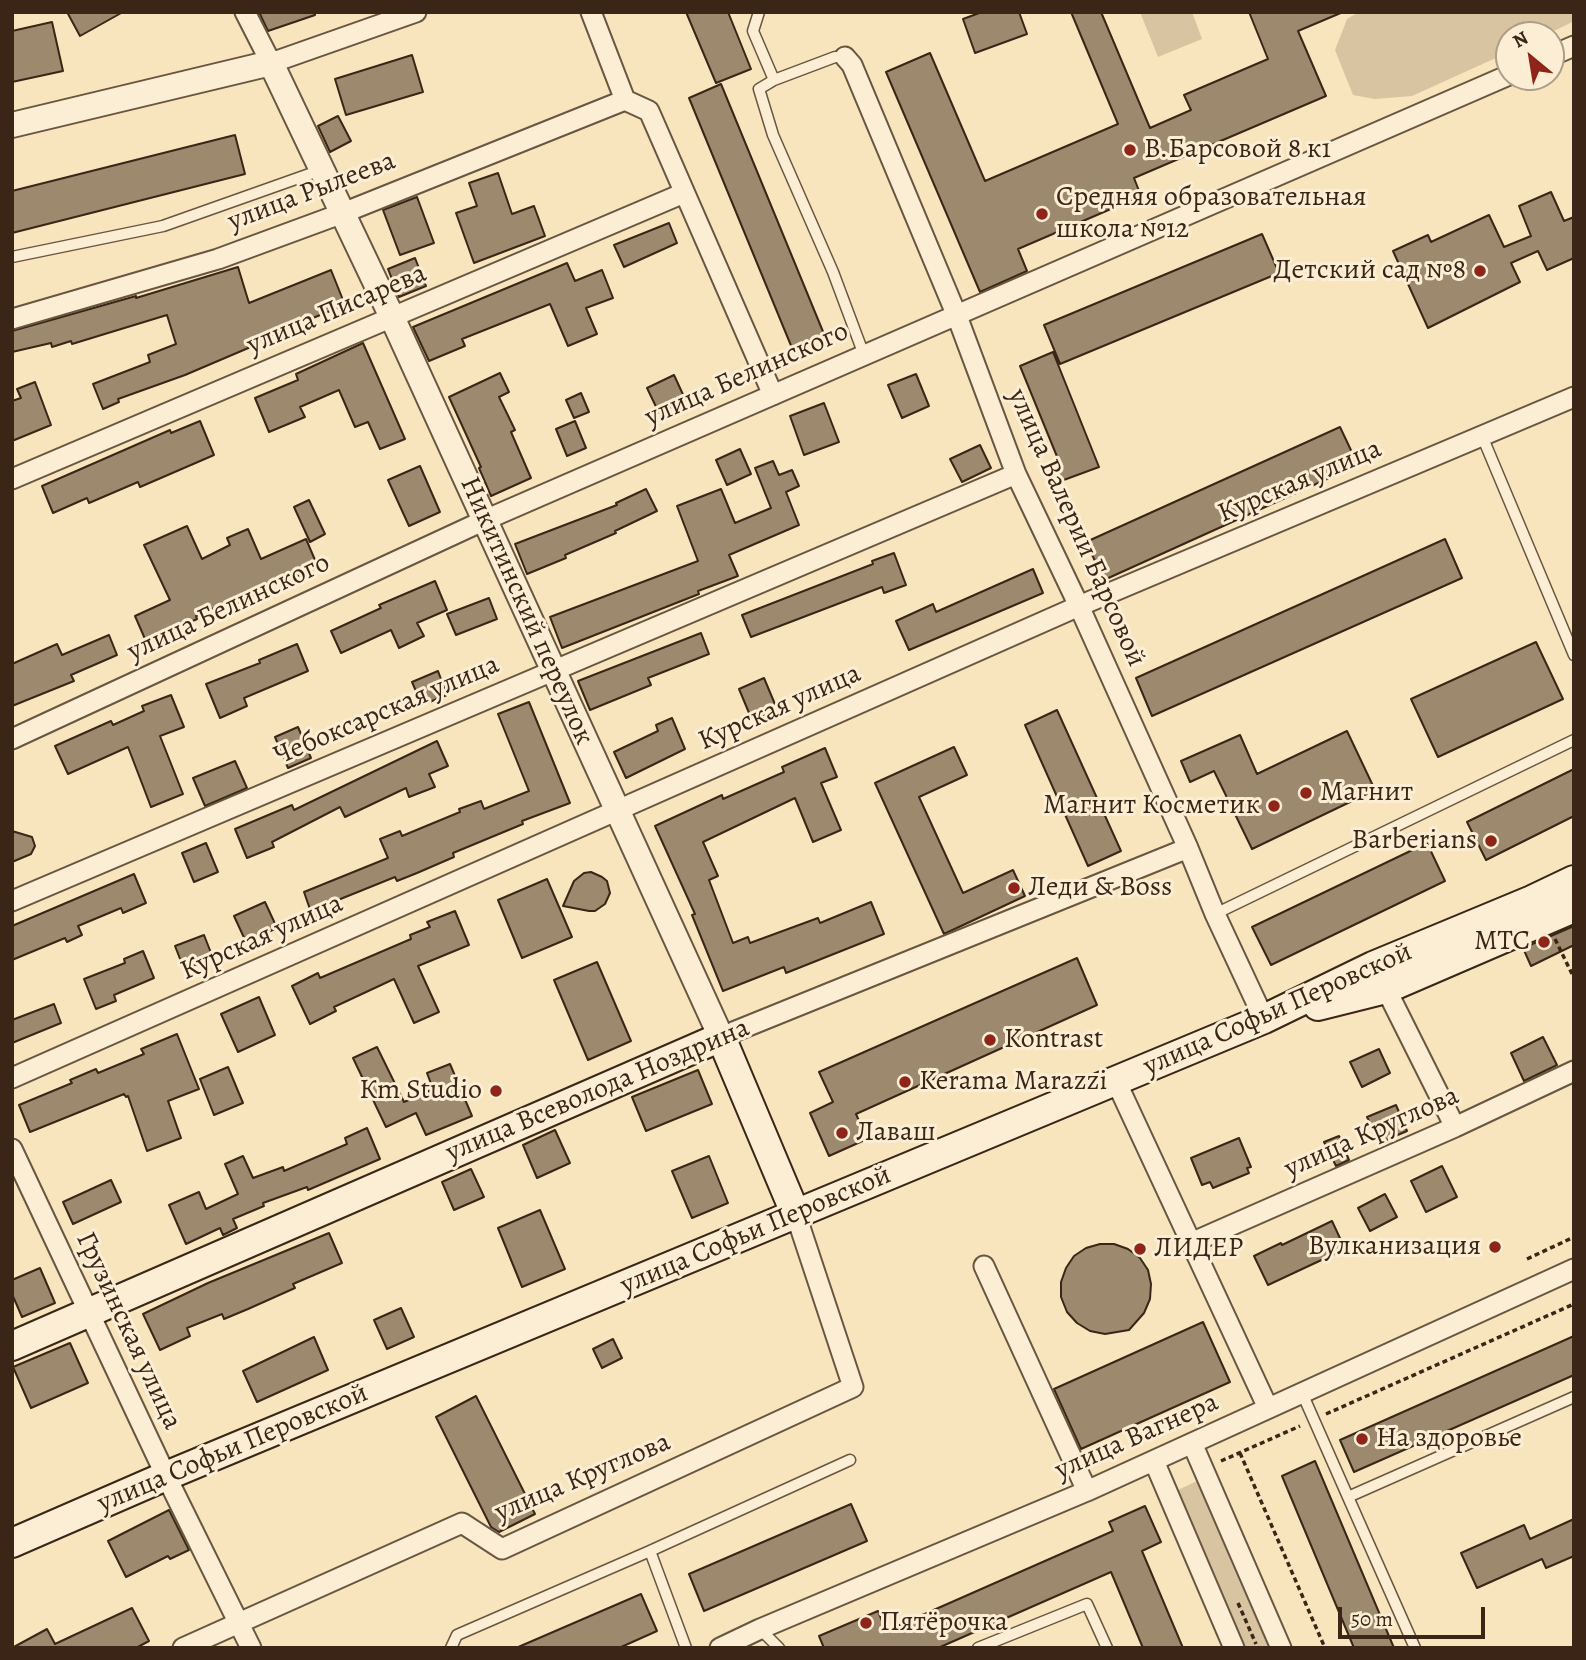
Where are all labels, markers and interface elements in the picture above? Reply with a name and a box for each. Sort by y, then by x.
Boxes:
north arrow [1495,21,1565,91]
text: N [1508,25,1533,54]
place label: В.Барсовой 8 к1 [1144,133,1331,167]
marker: В.Барсовой 8 к1 [1122,142,1138,158]
street label: улица Рылеева [224,145,400,239]
place label: Средняя образовательная школа №12 [1056,181,1367,247]
marker: Средняя образовательная школа №12 [1034,206,1050,222]
place label: Детский сад №8 [1274,254,1466,288]
street label: улица Писарева [242,257,432,363]
marker: Детский сад №8 [1472,263,1488,279]
street label: улица Белинского [640,315,854,435]
street label: улица Валерии Барсовой [1000,384,1152,672]
street label: Курская улица [1213,433,1387,531]
street label: Никитинский переулок [452,472,600,750]
street label: улица Белинского [123,546,335,670]
street label: Чебоксарская улица [270,648,504,774]
street label: Курская улица [694,657,866,759]
place label: Магнит [1320,776,1413,810]
marker: Магнит [1298,785,1314,801]
place label: Магнит Косметик [1043,789,1260,823]
marker: Магнит Косметик [1266,798,1282,814]
place label: Barberians [1351,824,1477,858]
marker: Barberians [1483,833,1499,849]
place label: Леди & Boss [1028,871,1172,905]
marker: Леди & Boss [1006,880,1022,896]
street label: Курская улица [176,887,348,989]
place label: МТС [1474,925,1530,959]
marker: МТС [1536,934,1552,950]
street label: улица Софьи Перовской [1139,936,1417,1084]
street label: улица Всеволода Ноздрина [441,1012,755,1170]
place label: Kontrast [1004,1023,1103,1057]
marker: Kontrast [982,1032,998,1048]
place label: Kerama Marazzi [919,1065,1107,1099]
place label: Кm Studio [359,1074,482,1108]
marker: Kerama Marazzi [897,1074,913,1090]
street label: улица Круглова [1280,1080,1464,1186]
marker: Кm Studio [488,1083,504,1099]
place label: Лаваш [856,1116,936,1150]
marker: Лаваш [834,1125,850,1141]
street label: улица Софьи Перовской [616,1159,896,1303]
street label: Грузинская улица [68,1227,188,1435]
place label: Вулканизация [1308,1230,1481,1264]
place label: ЛИДЕР [1154,1232,1243,1266]
marker: Вулканизация [1487,1239,1503,1255]
marker: ЛИДЕР [1132,1241,1148,1257]
street label: улица Софьи Перовской [93,1377,373,1521]
street label: улица Вагнера [1050,1386,1224,1488]
place label: На здоровье [1376,1422,1522,1456]
street label: улица Круглова [490,1426,676,1530]
marker: На здоровье [1354,1431,1370,1447]
scale bar [1341,1594,1488,1638]
text: 50 m [1351,1605,1393,1633]
place label: Пятёрочка [880,1606,1008,1640]
marker: Пятёрочка [858,1615,874,1631]

